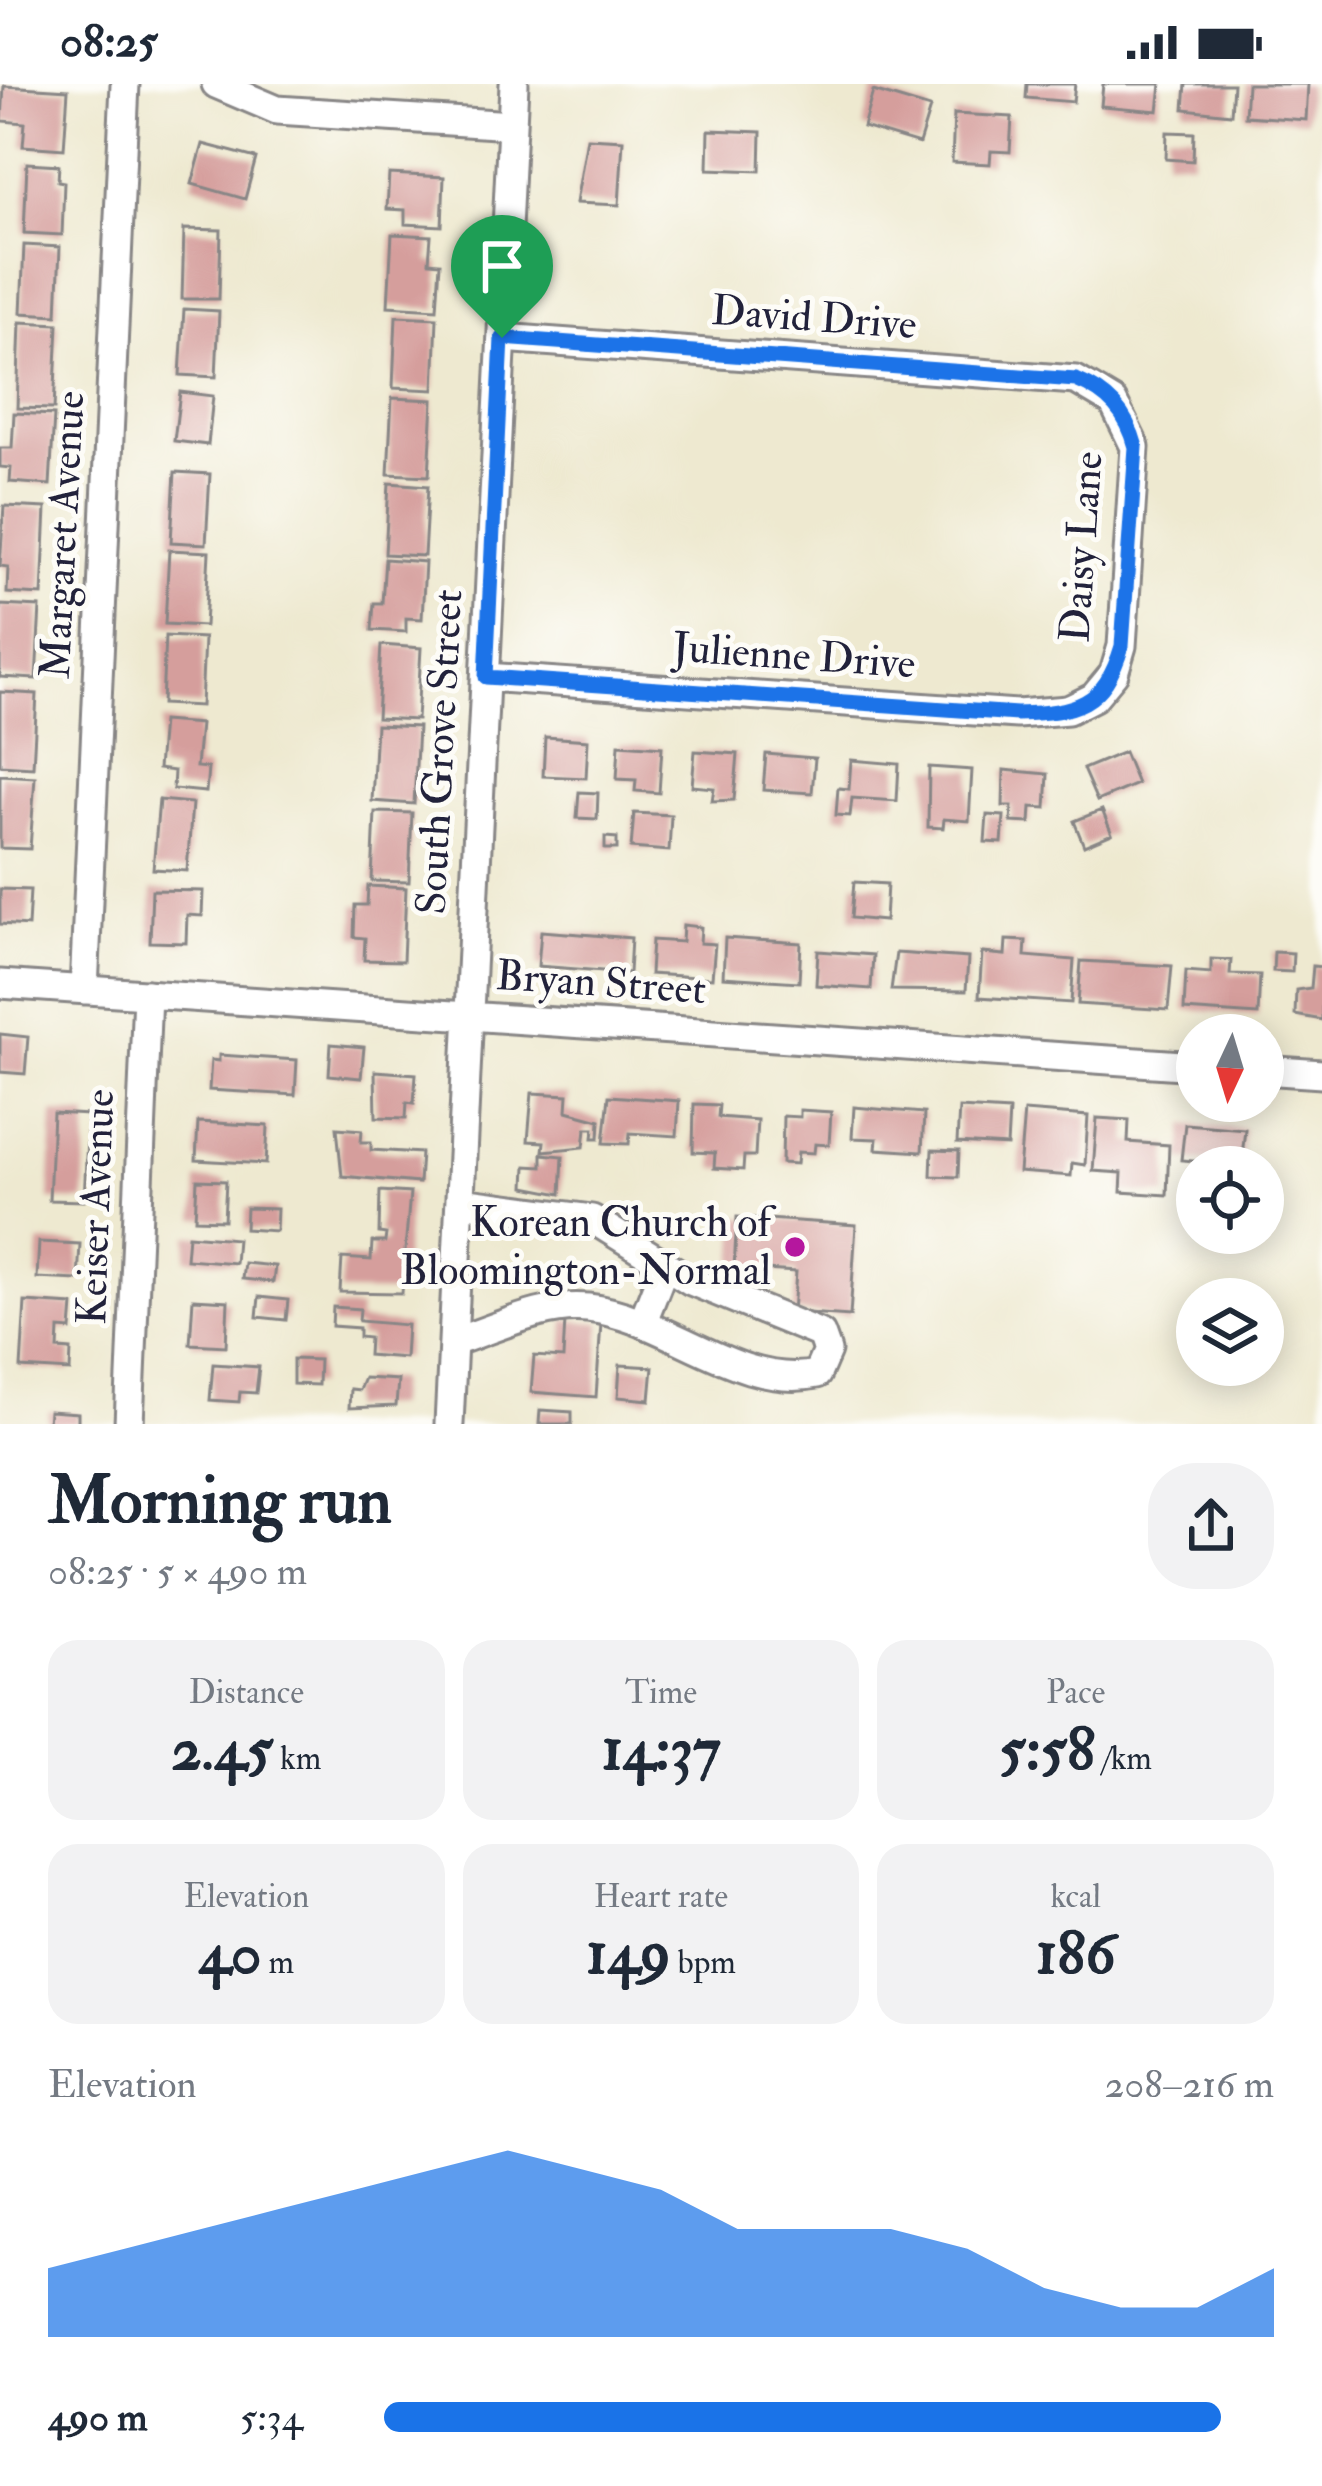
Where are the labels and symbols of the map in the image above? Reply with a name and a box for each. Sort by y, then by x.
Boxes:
pin [451,215,553,338]
street label: David Drive [710,285,918,351]
street label: Margaret Avenue [29,390,97,680]
street label: Daisy Lane [1049,450,1115,644]
street label: South Grove Street [406,588,474,916]
street label: Julienne Drive [670,622,917,690]
street label: Bryan Street [494,950,708,1016]
north arrow [1176,1014,1284,1122]
street label: Keiser Avenue [66,1088,126,1326]
place label: Korean Church of Bloomington-Normal [400,1197,777,1297]
marker: Korean Church of Bloomington-Normal [782,1234,808,1260]

